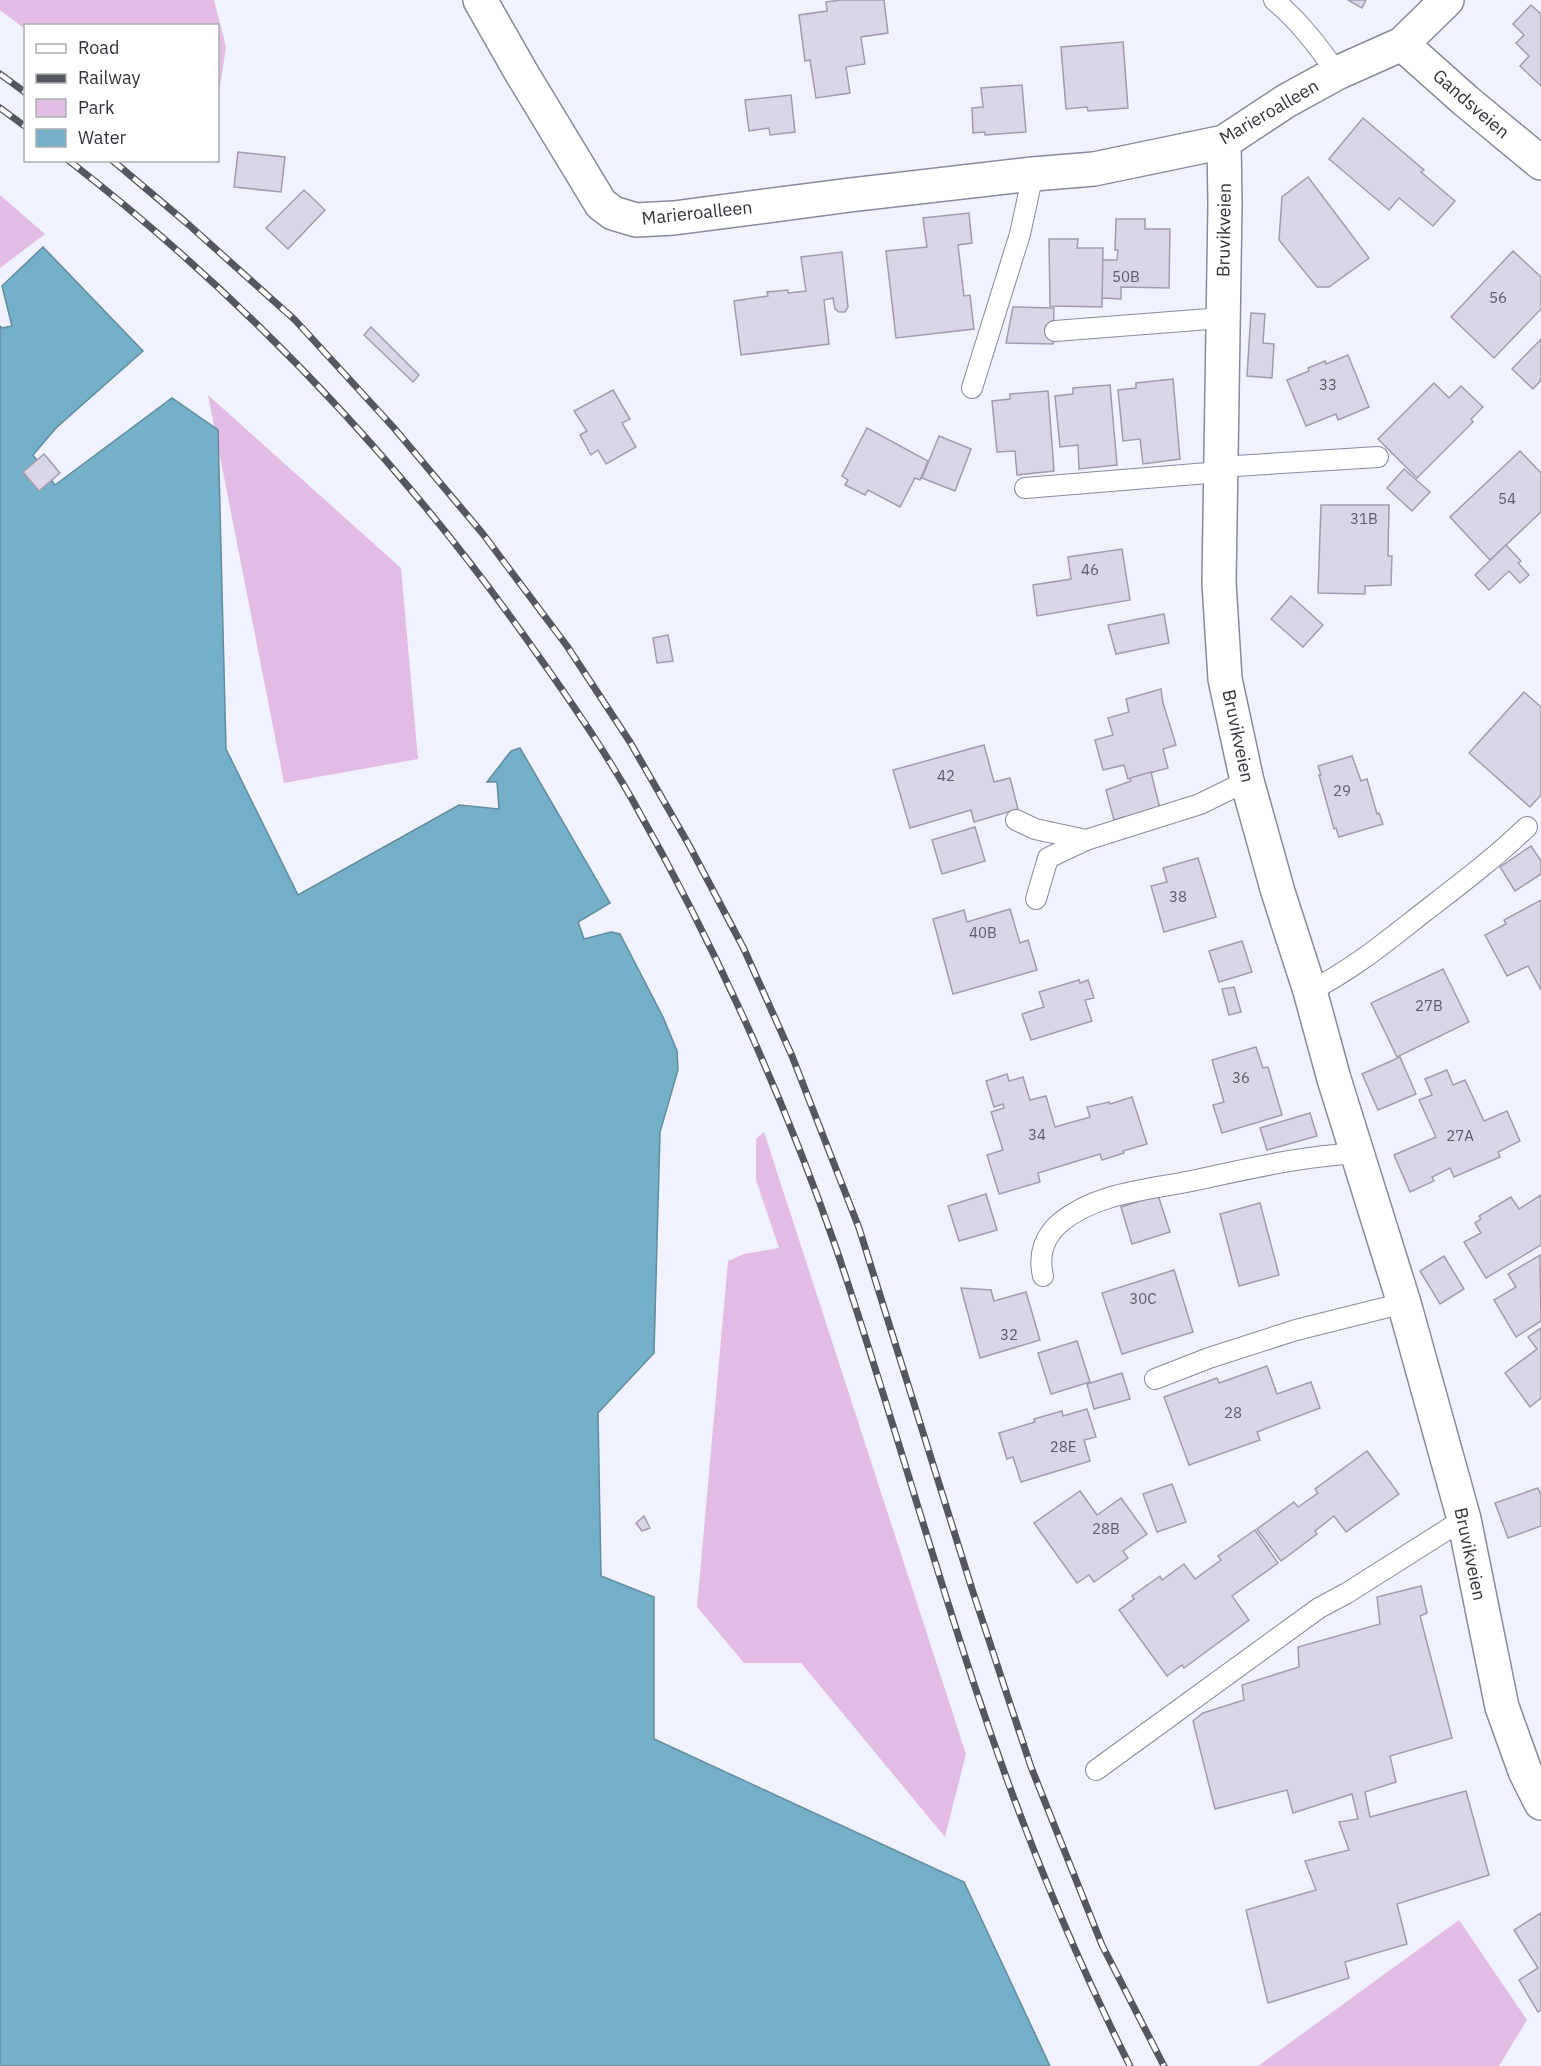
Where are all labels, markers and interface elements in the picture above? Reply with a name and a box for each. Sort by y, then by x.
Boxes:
legend [24,24,219,162]
text: Road [78,36,119,59]
street label: Gandsveien [1428,64,1515,143]
text: Railway [78,66,140,89]
street label: Marieroalleen [1215,74,1323,149]
text: Park [78,96,115,119]
text: Water [78,126,127,149]
street label: Bruvikveien [1211,183,1236,277]
street label: Marieroalleen [640,195,753,230]
house number: 50B [1112,267,1140,286]
house number: 56 [1489,288,1507,307]
house number: 33 [1319,375,1337,394]
house number: 54 [1498,489,1516,508]
house number: 31B [1350,509,1378,528]
house number: 46 [1081,560,1099,579]
street label: Bruvikveien [1217,687,1260,784]
house number: 42 [937,766,955,785]
house number: 29 [1333,781,1351,800]
house number: 38 [1169,887,1187,906]
house number: 40B [969,923,997,942]
house number: 27B [1415,996,1443,1015]
house number: 36 [1232,1068,1250,1087]
house number: 34 [1028,1125,1046,1144]
house number: 27A [1446,1126,1474,1145]
house number: 30C [1129,1289,1157,1308]
house number: 32 [1000,1325,1018,1344]
house number: 28 [1224,1403,1242,1422]
house number: 28E [1050,1437,1076,1456]
street label: Bruvikveien [1449,1505,1492,1602]
house number: 28B [1092,1519,1120,1538]

